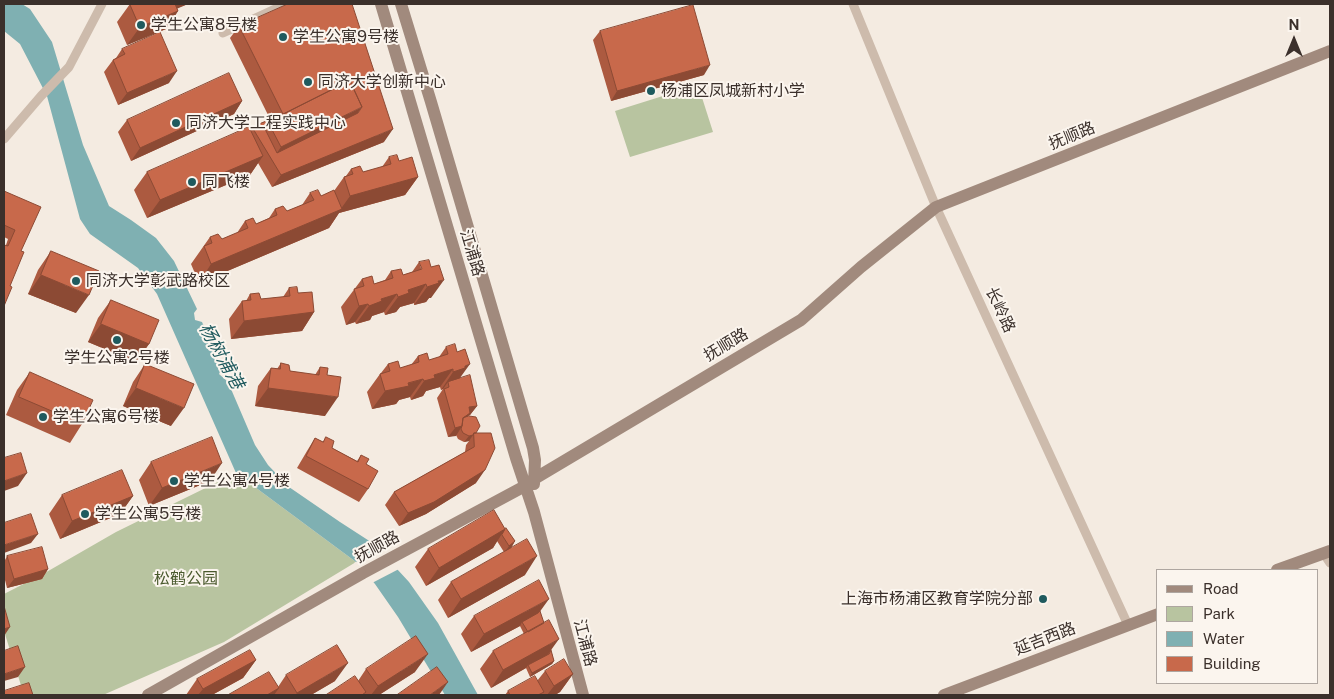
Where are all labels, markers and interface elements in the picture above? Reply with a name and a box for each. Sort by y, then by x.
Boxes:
place label: 学生公寓8号楼 [151,15,257,35]
north arrow [1269,15,1319,65]
text: N [1289,17,1299,33]
marker: 学生公寓8号楼 [135,19,147,31]
place label: 学生公寓9号楼 [293,27,399,47]
marker: 学生公寓9号楼 [277,31,289,43]
place label: 同济大学创新中心 [318,72,446,92]
marker: 同济大学创新中心 [302,76,314,88]
place label: 杨浦区凤城新村小学 [661,81,805,101]
marker: 杨浦区凤城新村小学 [645,85,657,97]
place label: 同济大学工程实践中心 [186,113,346,133]
marker: 同济大学工程实践中心 [170,117,182,129]
street label: 抚顺路 [1046,118,1098,154]
place label: 同飞楼 [202,172,250,192]
marker: 同飞楼 [186,176,198,188]
street label: 江浦路 [456,227,488,279]
place label: 同济大学彰武路校区 [86,271,230,291]
marker: 同济大学彰武路校区 [70,275,82,287]
street label: 长岭路 [981,284,1019,336]
water label: 杨树浦港 [194,319,248,393]
street label: 抚顺路 [700,324,752,366]
marker: 学生公寓2号楼 [111,334,123,346]
place label: 学生公寓2号楼 [64,348,170,368]
place label: 学生公寓6号楼 [53,407,159,427]
marker: 学生公寓6号楼 [37,411,49,423]
place label: 学生公寓4号楼 [184,471,290,491]
marker: 学生公寓4号楼 [168,475,180,487]
place label: 学生公寓5号楼 [95,504,201,524]
marker: 学生公寓5号楼 [79,508,91,520]
street label: 抚顺路 [351,527,403,567]
park label: 松鹤公园 [154,569,218,589]
legend [1156,569,1319,684]
text: Road [1203,580,1239,597]
place label: 上海市杨浦区教育学院分部 [841,589,1033,609]
marker: 上海市杨浦区教育学院分部 [1037,593,1049,605]
text: Park [1203,605,1235,622]
street label: 江浦路 [570,617,600,669]
street label: 延吉西路 [1012,619,1078,659]
text: Water [1203,630,1245,647]
text: Building [1203,655,1261,672]

